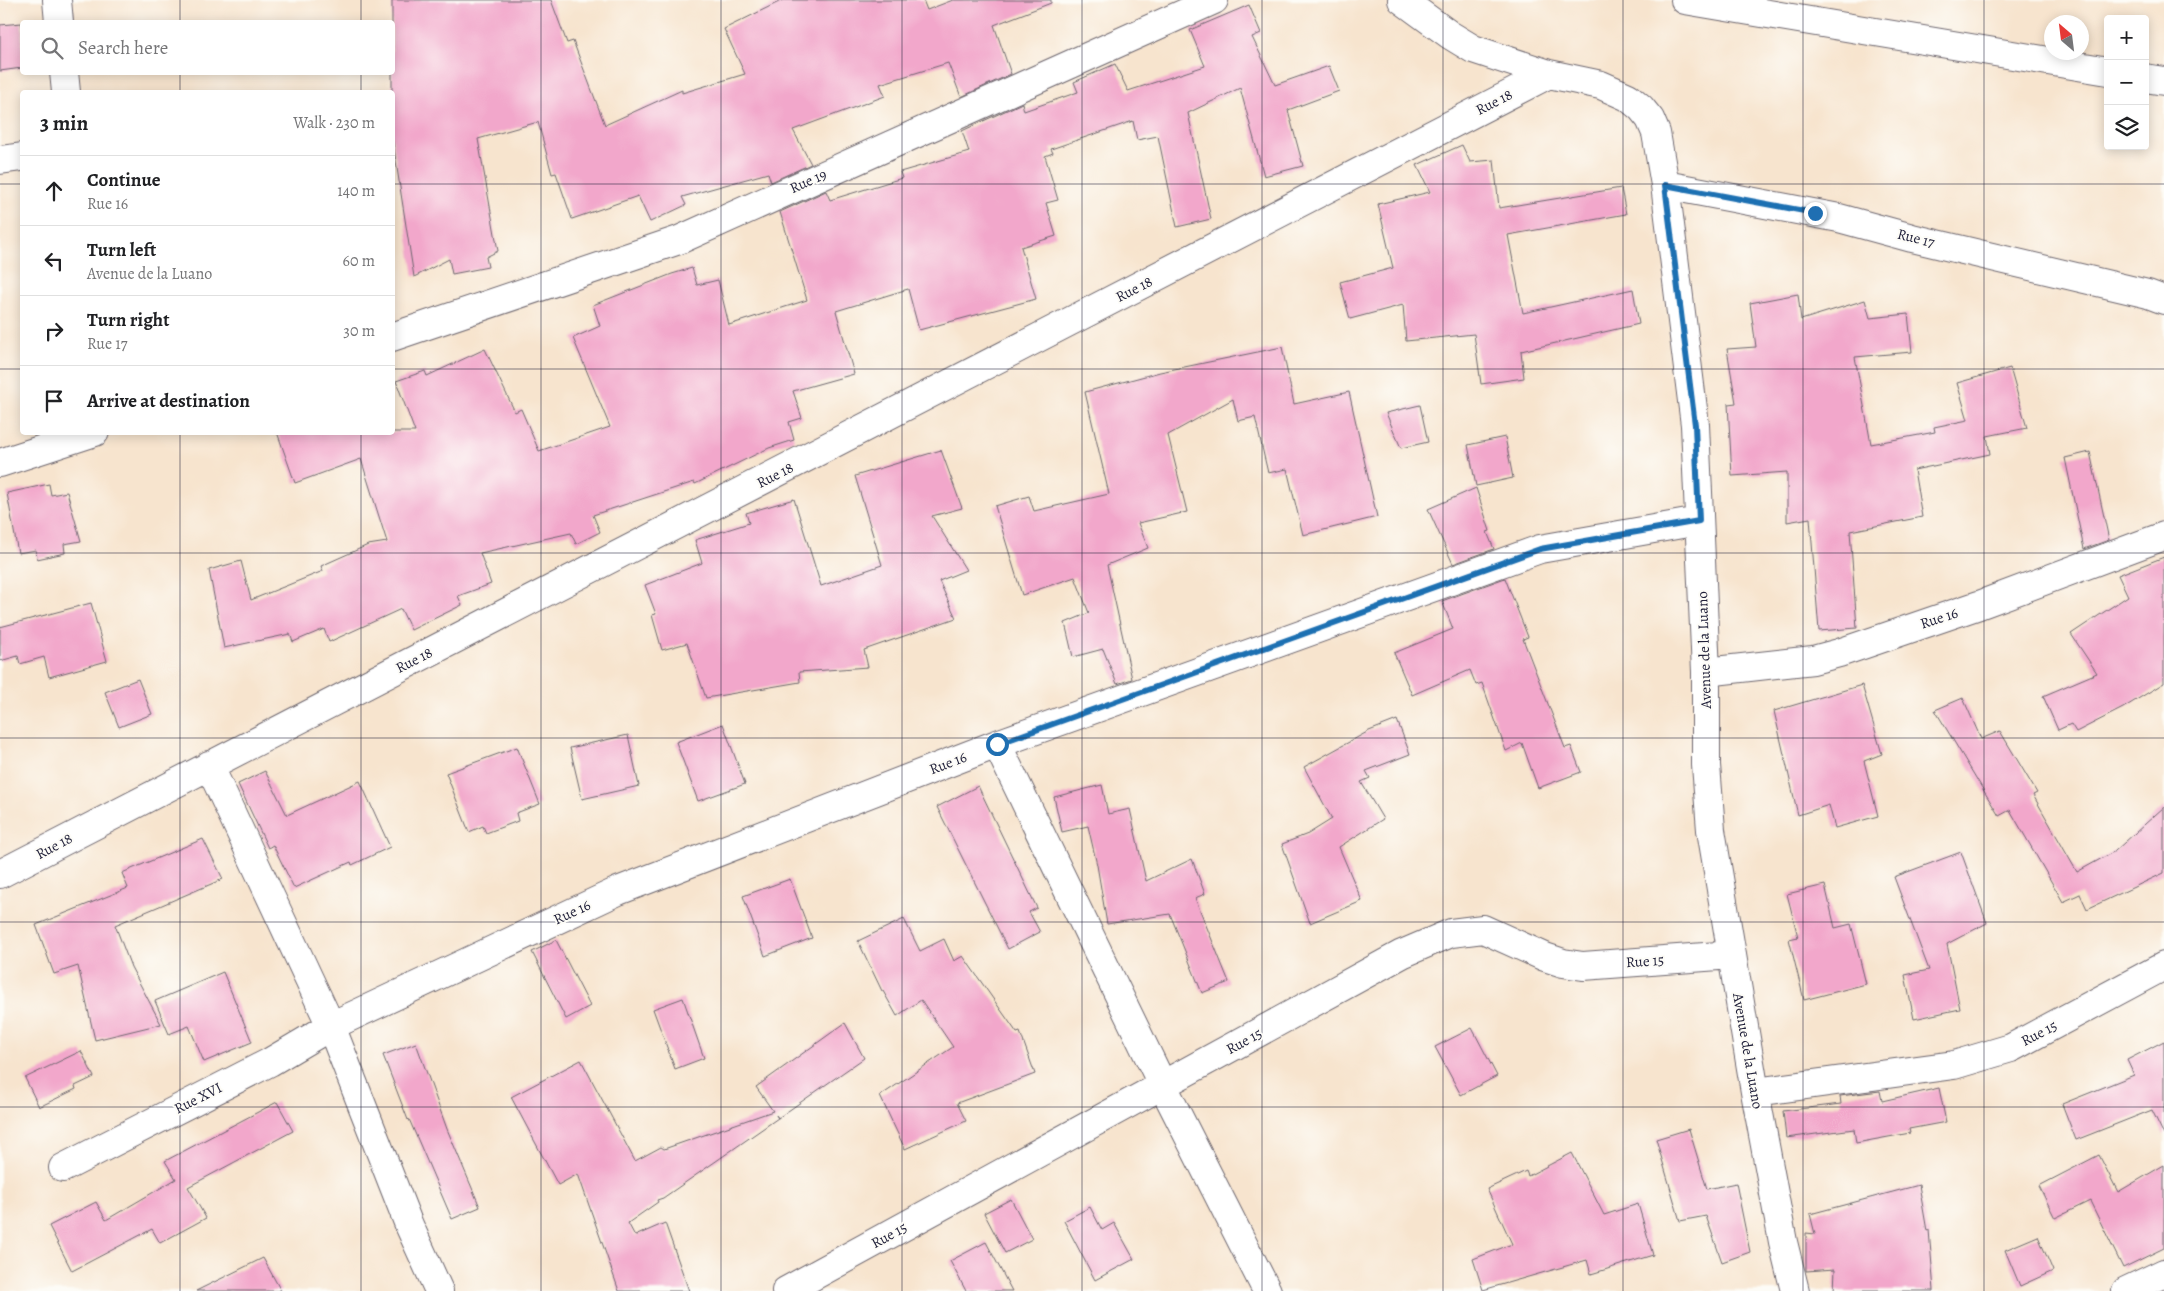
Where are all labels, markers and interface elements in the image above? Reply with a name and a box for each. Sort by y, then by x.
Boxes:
north arrow [2044,15,2089,60]
map controls [2104,15,2149,150]
button: + [2104,15,2149,60]
search box [20,20,395,75]
icon: search [38,34,66,62]
text: Search here [78,35,168,61]
button: − [2104,60,2149,105]
street label: Rue 18 [1472,84,1516,120]
button: layers [2104,105,2149,150]
text: 3 min [40,109,88,137]
text: Walk · 230 m [293,112,375,134]
street label: Rue 19 [786,164,830,198]
text: Continue [87,167,161,193]
icon: ahead [40,177,68,205]
text: 140 m [337,180,375,202]
text: Rue 16 [87,193,128,215]
route end [1804,202,1827,225]
street label: Rue 17 [1895,224,1938,252]
text: Turn left [87,237,156,263]
icon: left [40,247,68,275]
text: 60 m [343,250,375,272]
text: Avenue de la Luano [87,263,212,285]
street label: Rue 18 [1112,271,1156,307]
text: Turn right [87,307,169,333]
icon: right [40,317,68,345]
text: 30 m [343,320,375,342]
text: Rue 17 [87,333,127,355]
icon: arrive [40,387,68,415]
text: Arrive at destination [87,388,250,414]
street label: Rue 18 [753,457,797,493]
street label: Avenue de la Luano [1692,591,1716,710]
street label: Rue 16 [1918,603,1960,633]
street label: Rue 18 [392,642,436,678]
route start [986,733,1009,756]
street label: Rue 16 [926,747,970,779]
street label: Rue 18 [32,828,76,864]
street label: Rue 16 [550,895,594,929]
street label: Rue 15 [1625,950,1665,972]
street label: Avenue de la Luano [1728,990,1768,1111]
street label: Rue 15 [2017,1015,2061,1051]
street label: Rue 15 [1222,1023,1266,1059]
street label: Rue XVI [171,1078,225,1118]
street label: Rue 15 [867,1217,911,1253]

